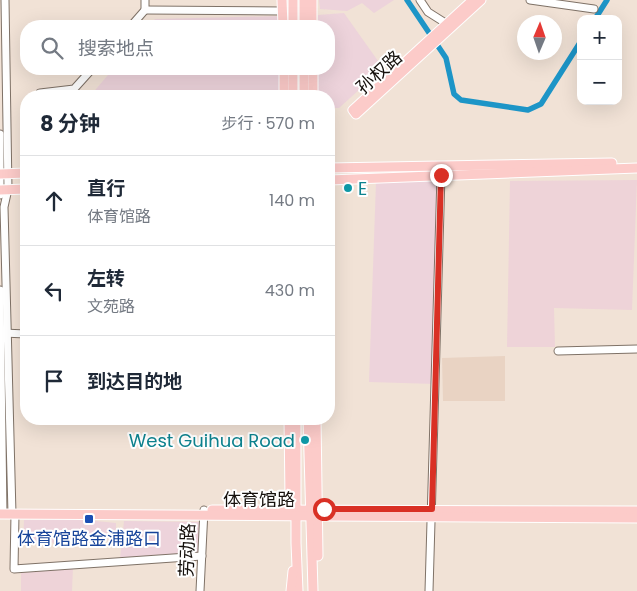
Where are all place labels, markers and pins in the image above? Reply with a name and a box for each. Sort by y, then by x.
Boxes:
place label: E [358,176,367,201]
marker: E [342,182,354,194]
place label: West Guihua Road [129,428,295,453]
marker: West Guihua Road [299,434,311,446]
marker: 体育馆路金浦路口 [83,513,95,525]
place label: 体育馆路金浦路口 [17,526,161,551]

